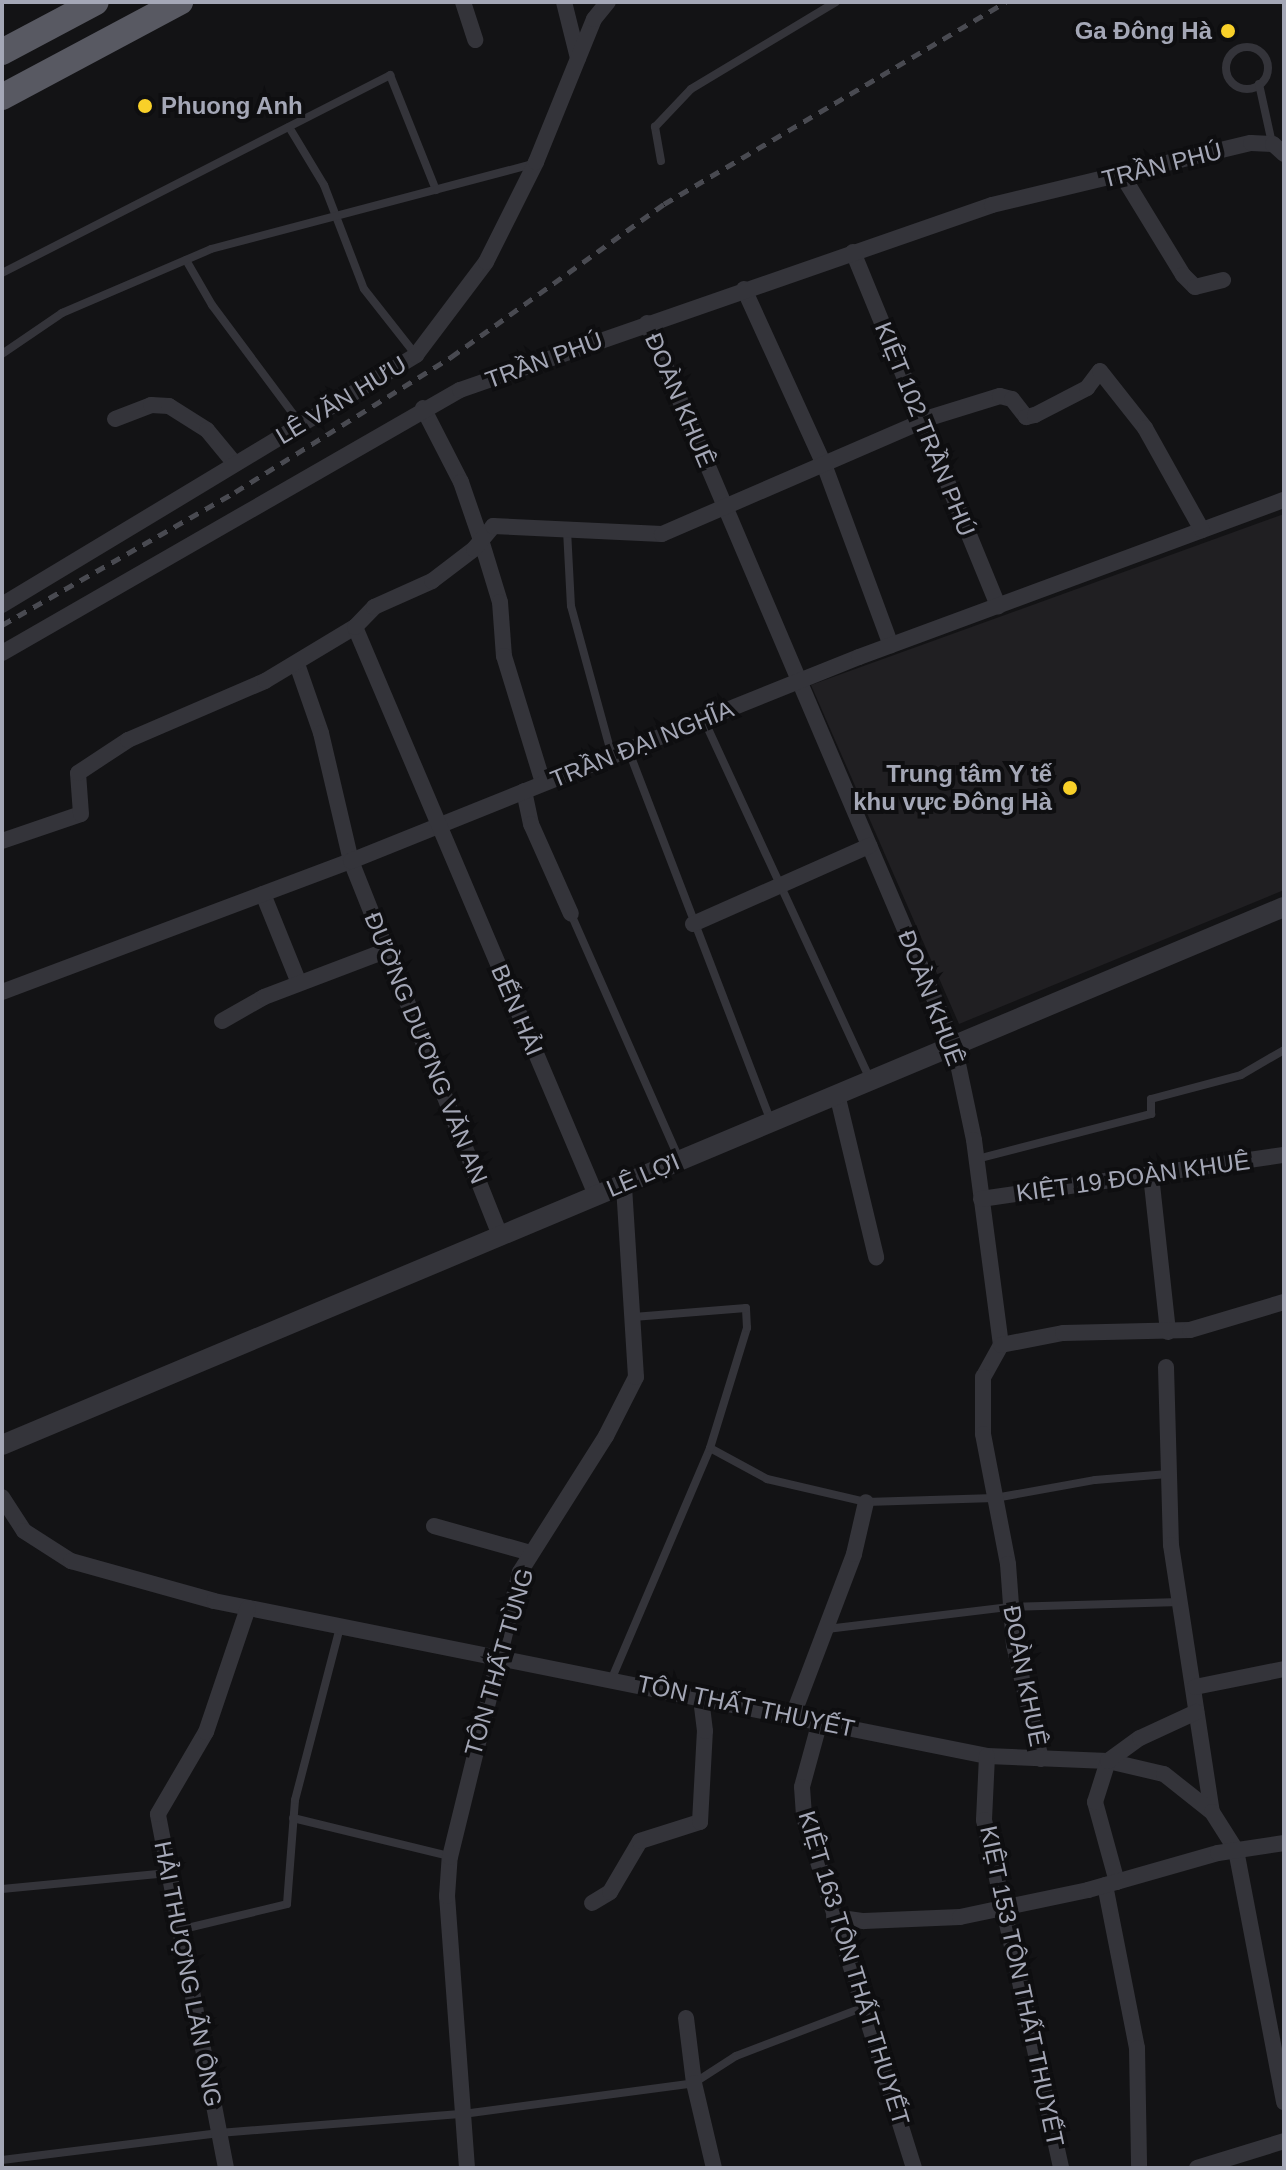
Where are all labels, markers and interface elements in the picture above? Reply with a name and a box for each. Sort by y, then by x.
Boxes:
place label: Ga Đông Hà [1075,17,1212,45]
marker: Ga Đông Hà [1219,22,1237,40]
place label: Phuong Anh [161,92,304,120]
marker: Phuong Anh [136,97,154,115]
street label: TRẦN PHÚ [1099,136,1225,194]
street label: KIỆT 102 TRẦN PHÚ [869,317,981,541]
street label: TRẦN PHÚ [481,325,607,395]
street label: ĐOÀN KHUÊ [639,329,721,471]
street label: LÊ VĂN HƯU [270,350,412,450]
street label: TRẦN ĐẠI NGHĨA [546,694,738,794]
place label: Trung tâm Y tế khu vực Đông Hà [853,760,1052,816]
marker: Trung tâm Y tế khu vực Đông Hà [1059,777,1081,799]
street label: ĐƯỜNG DƯƠNG VĂN AN [358,907,494,1189]
street label: ĐOÀN KHUÊ [892,926,970,1070]
street label: BẾN HẢI [485,960,549,1060]
street label: KIỆT 19 ĐOÀN KHUÊ [1014,1146,1252,1208]
street label: LÊ LỢI [602,1147,684,1203]
street label: TÔN THẤT TÙNG [458,1564,540,1760]
street label: ĐOÀN KHUÊ [997,1603,1053,1749]
street label: TÔN THẤT THUYẾT [634,1669,858,1743]
street label: KIỆT 163 TÔN THẤT THUYẾT [792,1806,916,2130]
street label: KIỆT 153 TÔN THẤT THUYẾT [974,1822,1070,2150]
street label: HẢI THƯỢNG LÃN ÔNG [148,1839,228,2109]

